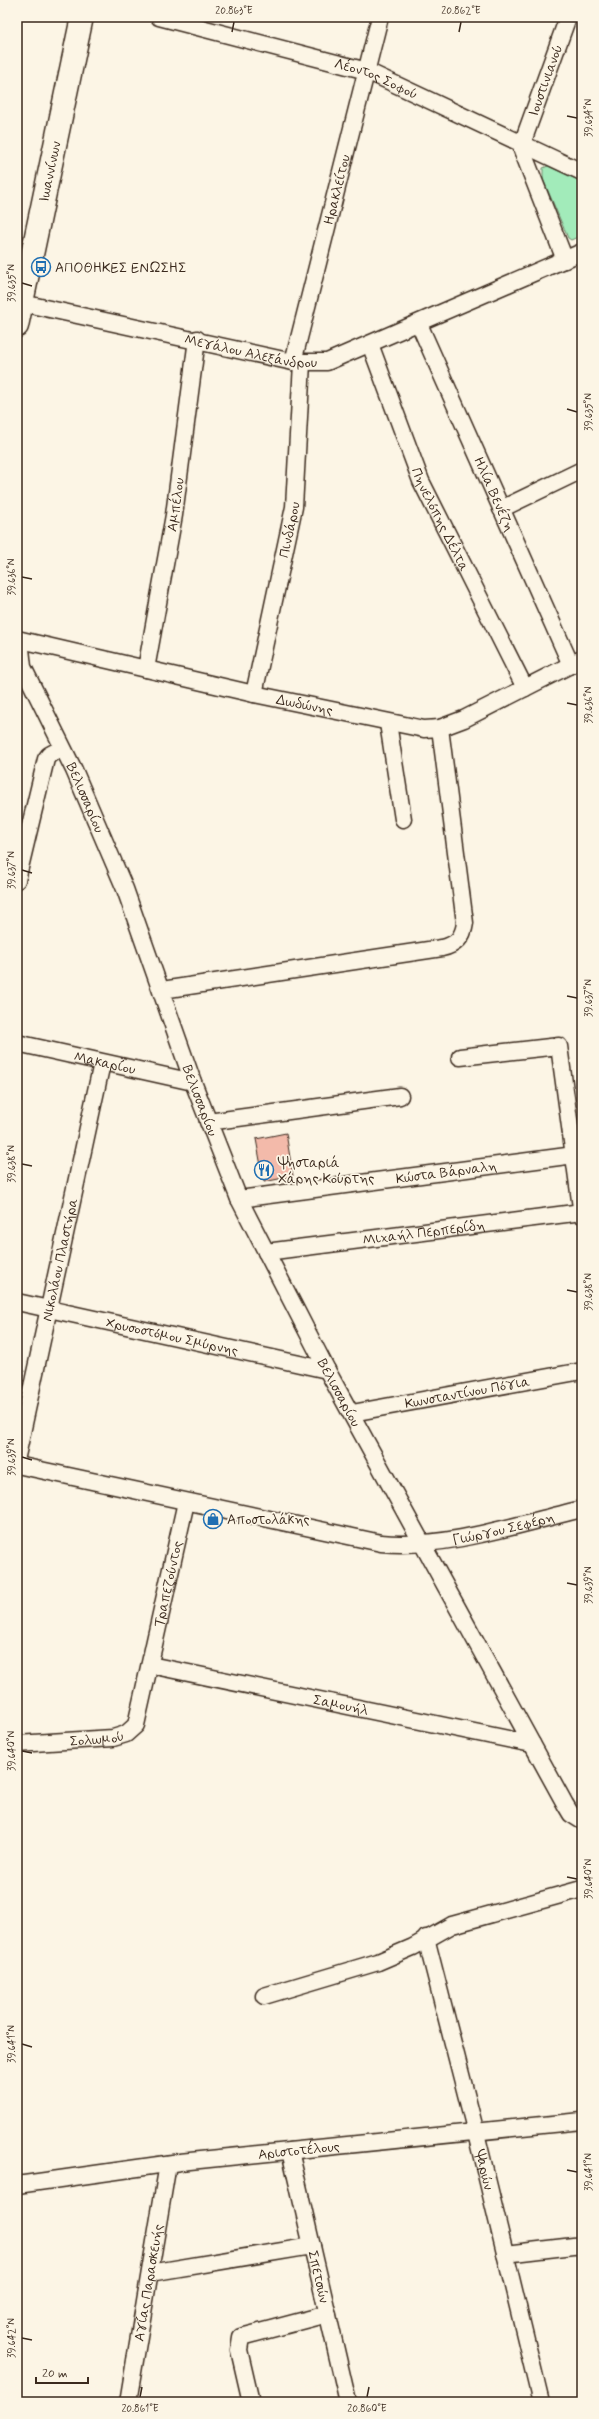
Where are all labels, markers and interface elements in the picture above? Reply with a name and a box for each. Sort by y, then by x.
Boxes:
text: 20.863°E [215,4,253,18]
text: 20.862°E [441,4,481,18]
street label: Ιουστινιανού [525,42,567,119]
street label: Λέοντος Σοφού [332,55,421,104]
text: 39.634°N [582,99,596,137]
street label: Ιωαννίνων [35,140,66,204]
street label: Ηρακλείτου [320,153,355,227]
bus stop icon: ΑΠΟΘΗΚΕΣ ΕΝΩΣΗΣ [30,256,52,278]
place label: ΑΠΟΘΗΚΕΣ ΕΝΩΣΗΣ [55,259,187,277]
text: 39.635°N [5,264,19,302]
street label: Μεγάλου Αλεξάνδρου [183,331,317,373]
text: 39.635°N [582,393,596,431]
street label: Ηλία Βενέζη [469,454,518,534]
street label: Πηνελόπης Δέλτα [407,465,473,574]
street label: Αμπέλου [163,477,189,533]
street label: Πινδάρου [275,501,304,560]
text: 39.636°N [5,558,19,595]
text: 39.636°N [582,686,596,723]
street label: Δωδώνης [274,691,334,720]
street label: Βελισσαρίου [62,760,108,836]
text: 39.637°N [5,851,19,889]
text: 39.637°N [582,979,596,1017]
street label: Μακαρίου [72,1048,137,1079]
street label: Βελισσαρίου [178,1063,221,1139]
text: 39.638°N [5,1145,19,1183]
place label: Ψησταριά Χάρης Κούρτης [277,1154,374,1188]
street label: Κώστα Βάρναλη [395,1157,498,1188]
restaurant icon: Ψησταριά Χάρης Κούρτης [253,1159,275,1181]
street label: Νικολάου Πλαστήρα [38,1196,83,1323]
street label: Μιχαήλ Περπερίδη [362,1216,486,1250]
text: 39.638°N [582,1273,596,1311]
street label: Χρυσοστόμου Σμύρνης [104,1314,240,1360]
street label: Βελισσαρίου [313,1356,364,1430]
street label: Κωνσταντίνου Πόγια [403,1373,531,1413]
text: 39.639°N [5,1438,19,1476]
shop icon: Αποστολάκης [202,1508,224,1530]
street label: Γιώργου Σεφέρη [451,1508,556,1549]
place label: Αποστολάκης [227,1511,310,1529]
street label: Τραπεζούντος [150,1539,187,1629]
text: 39.639°N [582,1566,596,1604]
street label: Σαμουήλ [311,1691,370,1720]
street label: Σολωμού [69,1727,127,1751]
text: 39.640°N [5,1731,19,1771]
text: 39.640°N [582,1859,596,1899]
text: 39.641°N [5,2025,19,2063]
street label: Αριστοτέλους [257,2138,341,2164]
street label: Ψαρών [470,2147,497,2192]
text: 39.641°N [582,2153,596,2191]
street label: Αγίας Παρασκευής [130,2223,168,2343]
street label: Σπετσών [303,2249,333,2305]
text: 39.642°N [5,2318,19,2358]
scale bar [36,2359,88,2385]
text: 20 m [42,2366,68,2382]
text: 20.861°E [121,2402,159,2416]
text: 20.860°E [347,2402,387,2416]

